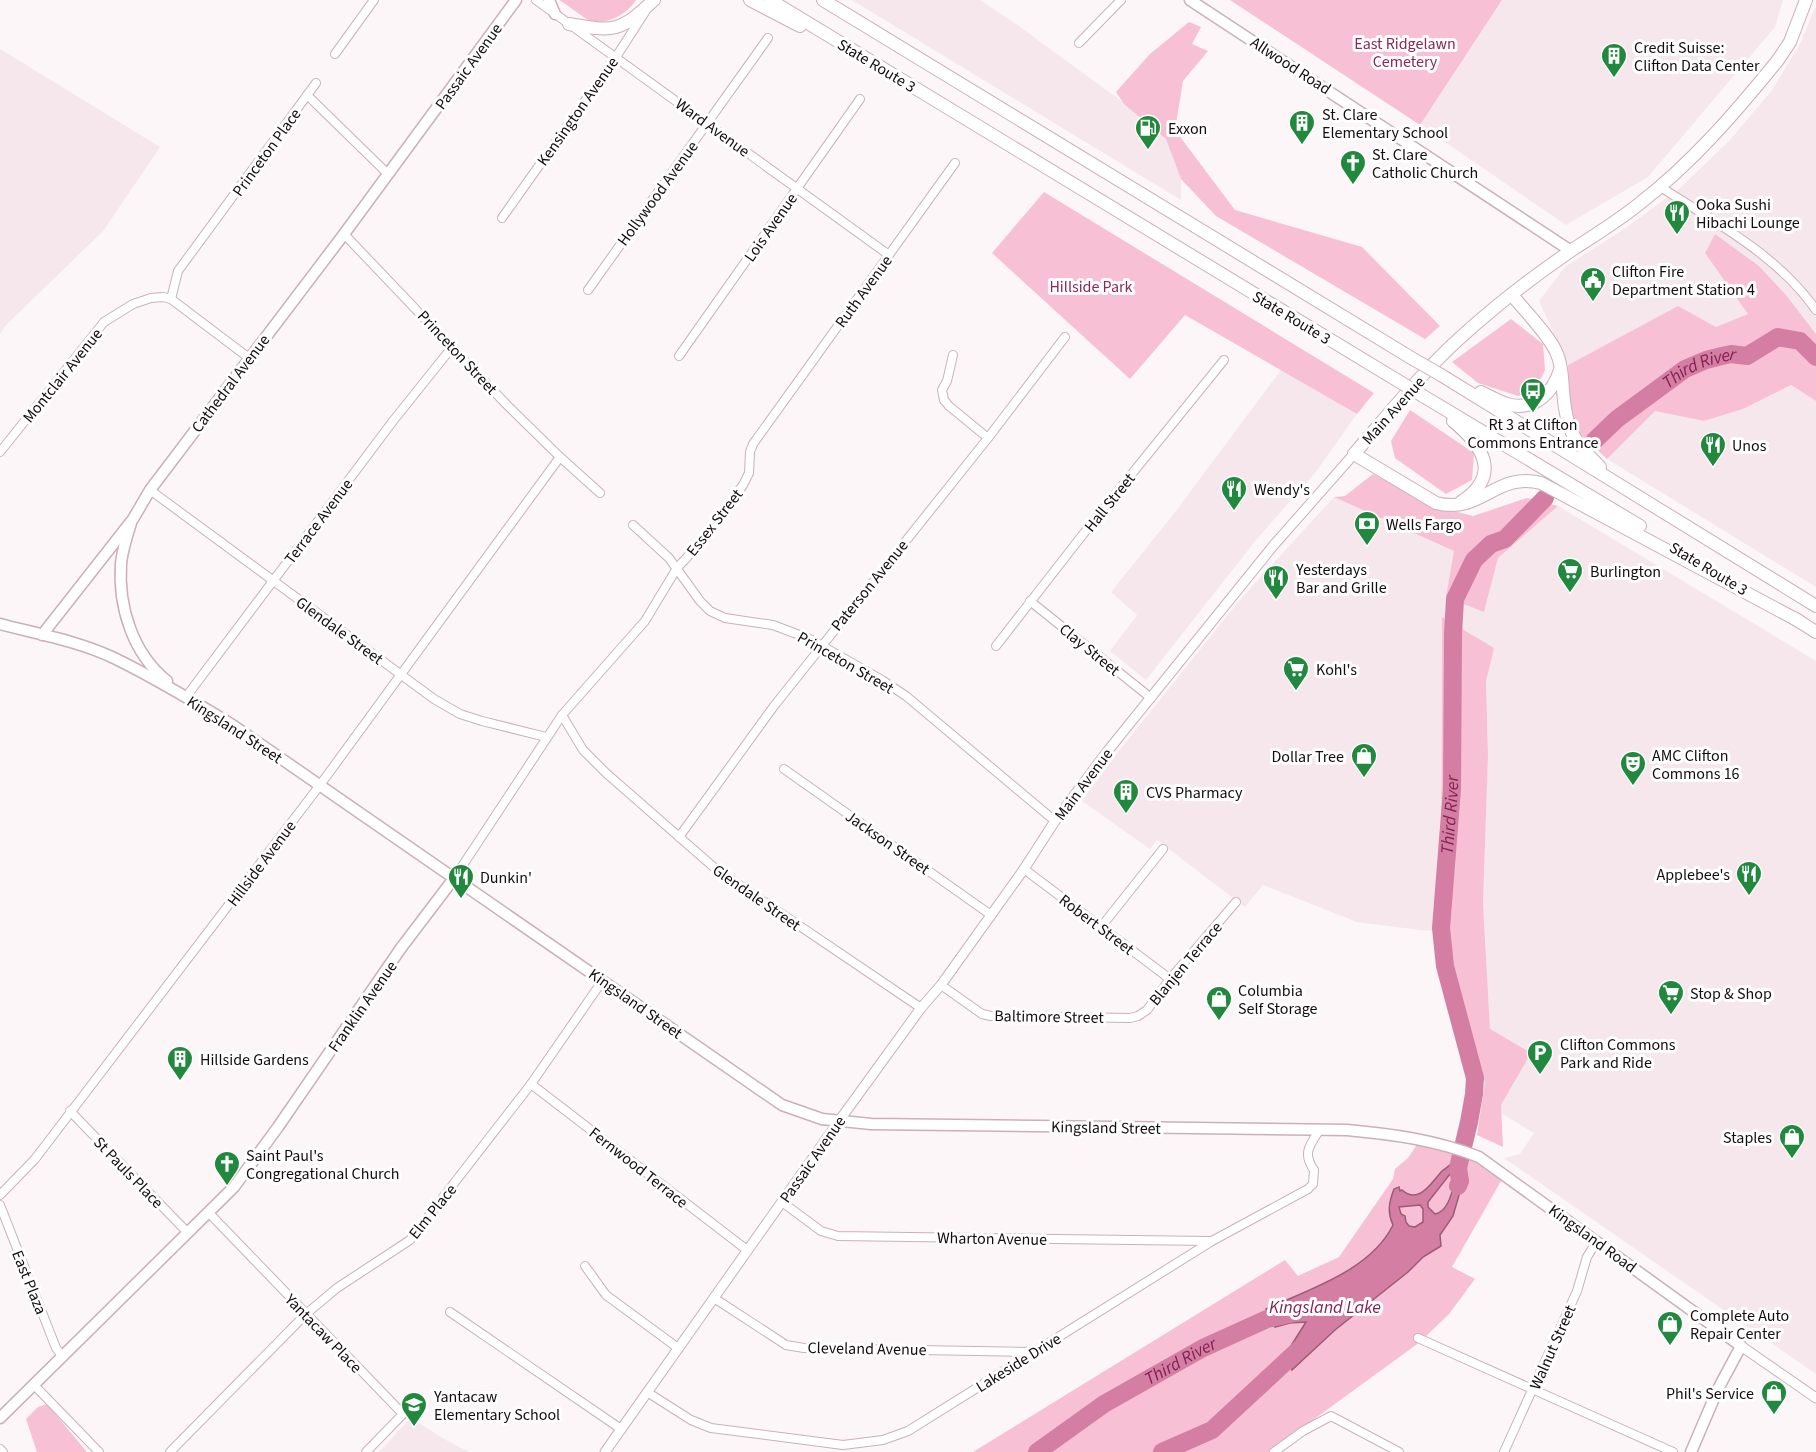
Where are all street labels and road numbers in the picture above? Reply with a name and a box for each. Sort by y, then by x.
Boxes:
street label: Passaic Avenue [430,19,508,114]
street label: Allwood Road [1246,32,1335,100]
street label: State Route 3 [833,34,920,98]
street label: Kensington Avenue [532,53,624,170]
street label: Ward Avenue [671,93,754,162]
street label: Princeton Place [227,104,306,201]
street label: Hollywood Avenue [612,137,703,251]
street label: Lois Avenue [739,189,803,266]
street label: Ruth Avenue [830,251,898,332]
street label: State Route 3 [1248,286,1335,350]
street label: Princeton Street [412,306,503,400]
street label: Montclair Avenue [18,324,108,428]
street label: Cathedral Avenue [187,330,275,437]
street label: Main Avenue [1357,372,1430,450]
street label: Hall Street [1079,468,1141,537]
street label: Terrace Avenue [279,474,358,569]
street label: Essex Street [681,484,748,561]
street label: Paterson Avenue [826,535,913,636]
street label: State Route 3 [1665,537,1752,601]
street label: Glendale Street [291,592,388,670]
street label: Clay Street [1054,619,1125,681]
street label: Princeton Street [793,626,898,700]
street label: Kingsland Street [182,691,287,769]
street label: Main Avenue [1049,744,1118,825]
street label: Jackson Street [841,806,935,880]
street label: Hillside Avenue [222,816,301,911]
street label: Glendale Street [708,859,805,937]
street label: Robert Street [1054,889,1139,961]
street label: Blanjen Terrace [1144,917,1227,1010]
street label: Franklin Avenue [323,956,402,1057]
street label: Kingsland Street [584,963,687,1045]
street label: Baltimore Street [994,1005,1104,1029]
street label: Passaic Avenue [775,1112,851,1208]
street label: Kingsland Street [1051,1116,1162,1140]
street label: Fernwood Terrace [584,1122,692,1213]
street label: St Pauls Place [88,1132,168,1213]
street label: Elm Place [404,1179,462,1244]
street label: Kingsland Road [1544,1199,1641,1278]
street label: Wharton Avenue [937,1227,1047,1251]
street label: East Plaza [6,1247,52,1318]
street label: Yantacaw Place [279,1288,367,1378]
street label: Walnut Street [1524,1301,1582,1393]
street label: Lakeside Drive [972,1328,1065,1398]
street label: Cleveland Avenue [807,1337,927,1361]

